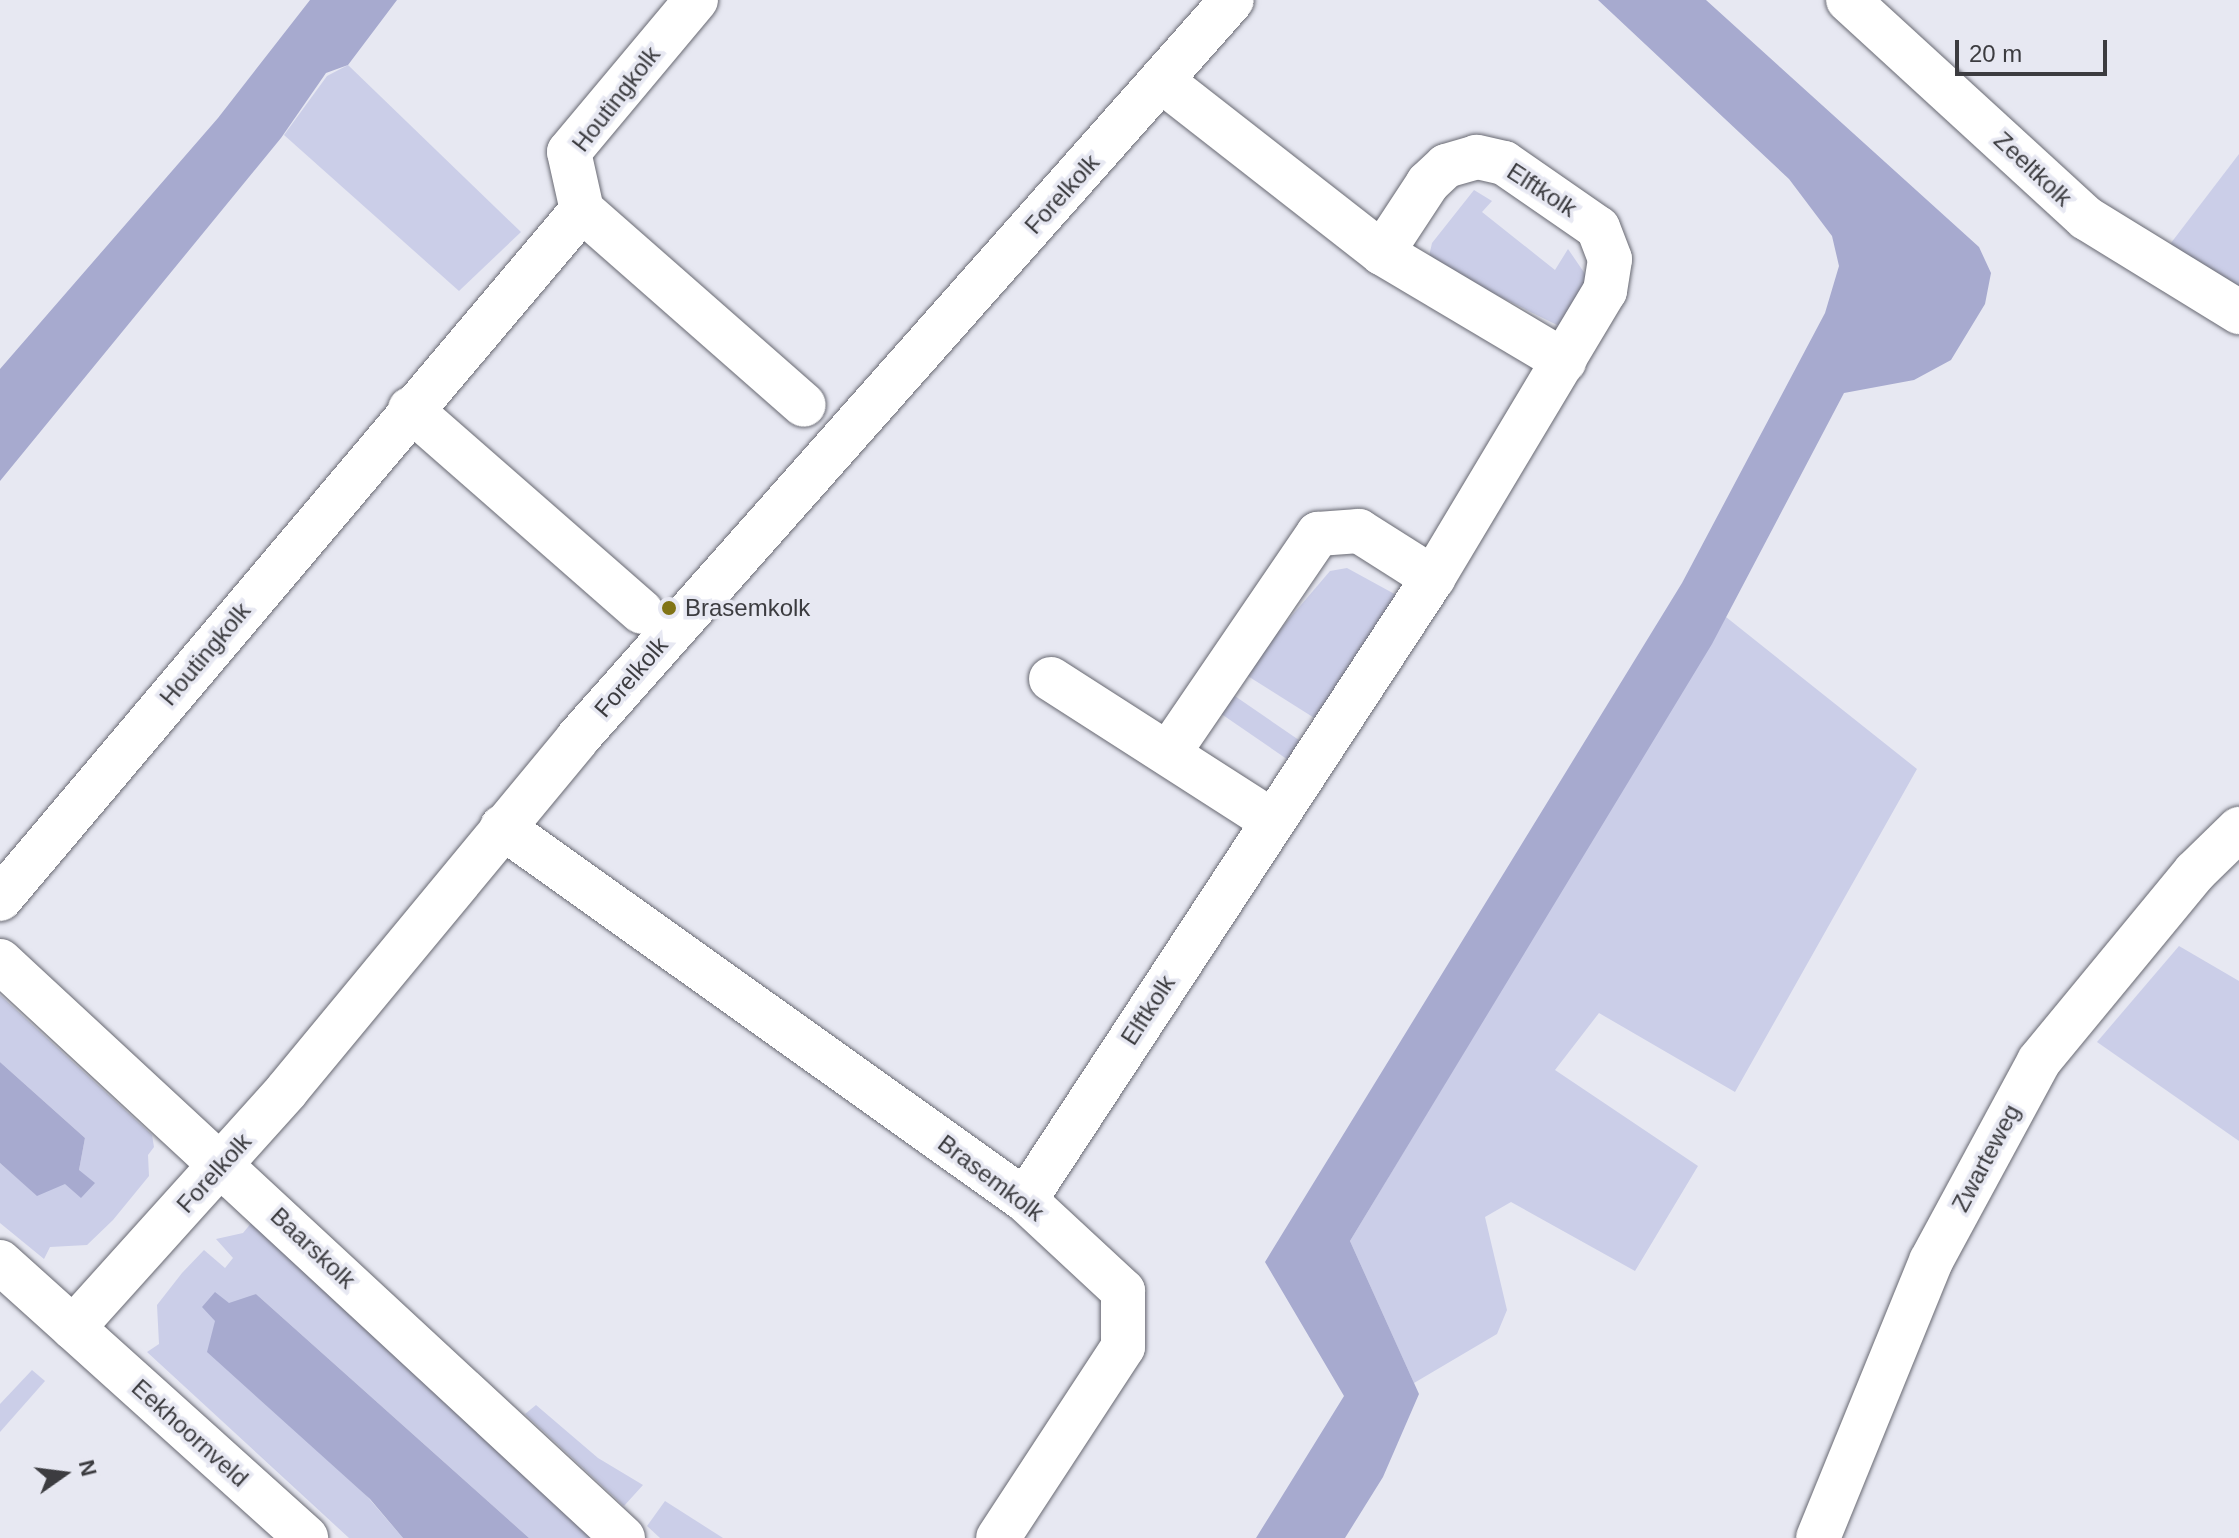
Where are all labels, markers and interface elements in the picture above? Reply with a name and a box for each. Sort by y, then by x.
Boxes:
scale bar [1959,24,2111,74]
text: 20 m [1969,40,2022,67]
street label: Houtingkolk [566,41,666,157]
street label: Zeeltkolk [1988,126,2078,212]
street label: Forelkolk [1019,148,1105,240]
street label: Elftkolk [1502,157,1582,223]
place label: Brasemkolk [685,594,810,622]
street label: Houtingkolk [154,597,256,711]
marker: Brasemkolk [660,599,678,617]
street label: Forelkolk [588,631,674,723]
street label: Elftkolk [1115,970,1181,1050]
street label: Zwarteweg [1946,1099,2026,1217]
street label: Forelkolk [171,1127,257,1219]
street label: Brasemkolk [932,1129,1050,1227]
street label: Baarskolk [265,1202,361,1294]
street label: Eekhoornveld [126,1373,254,1493]
north arrow [24,1434,104,1514]
text: N [74,1457,102,1479]

